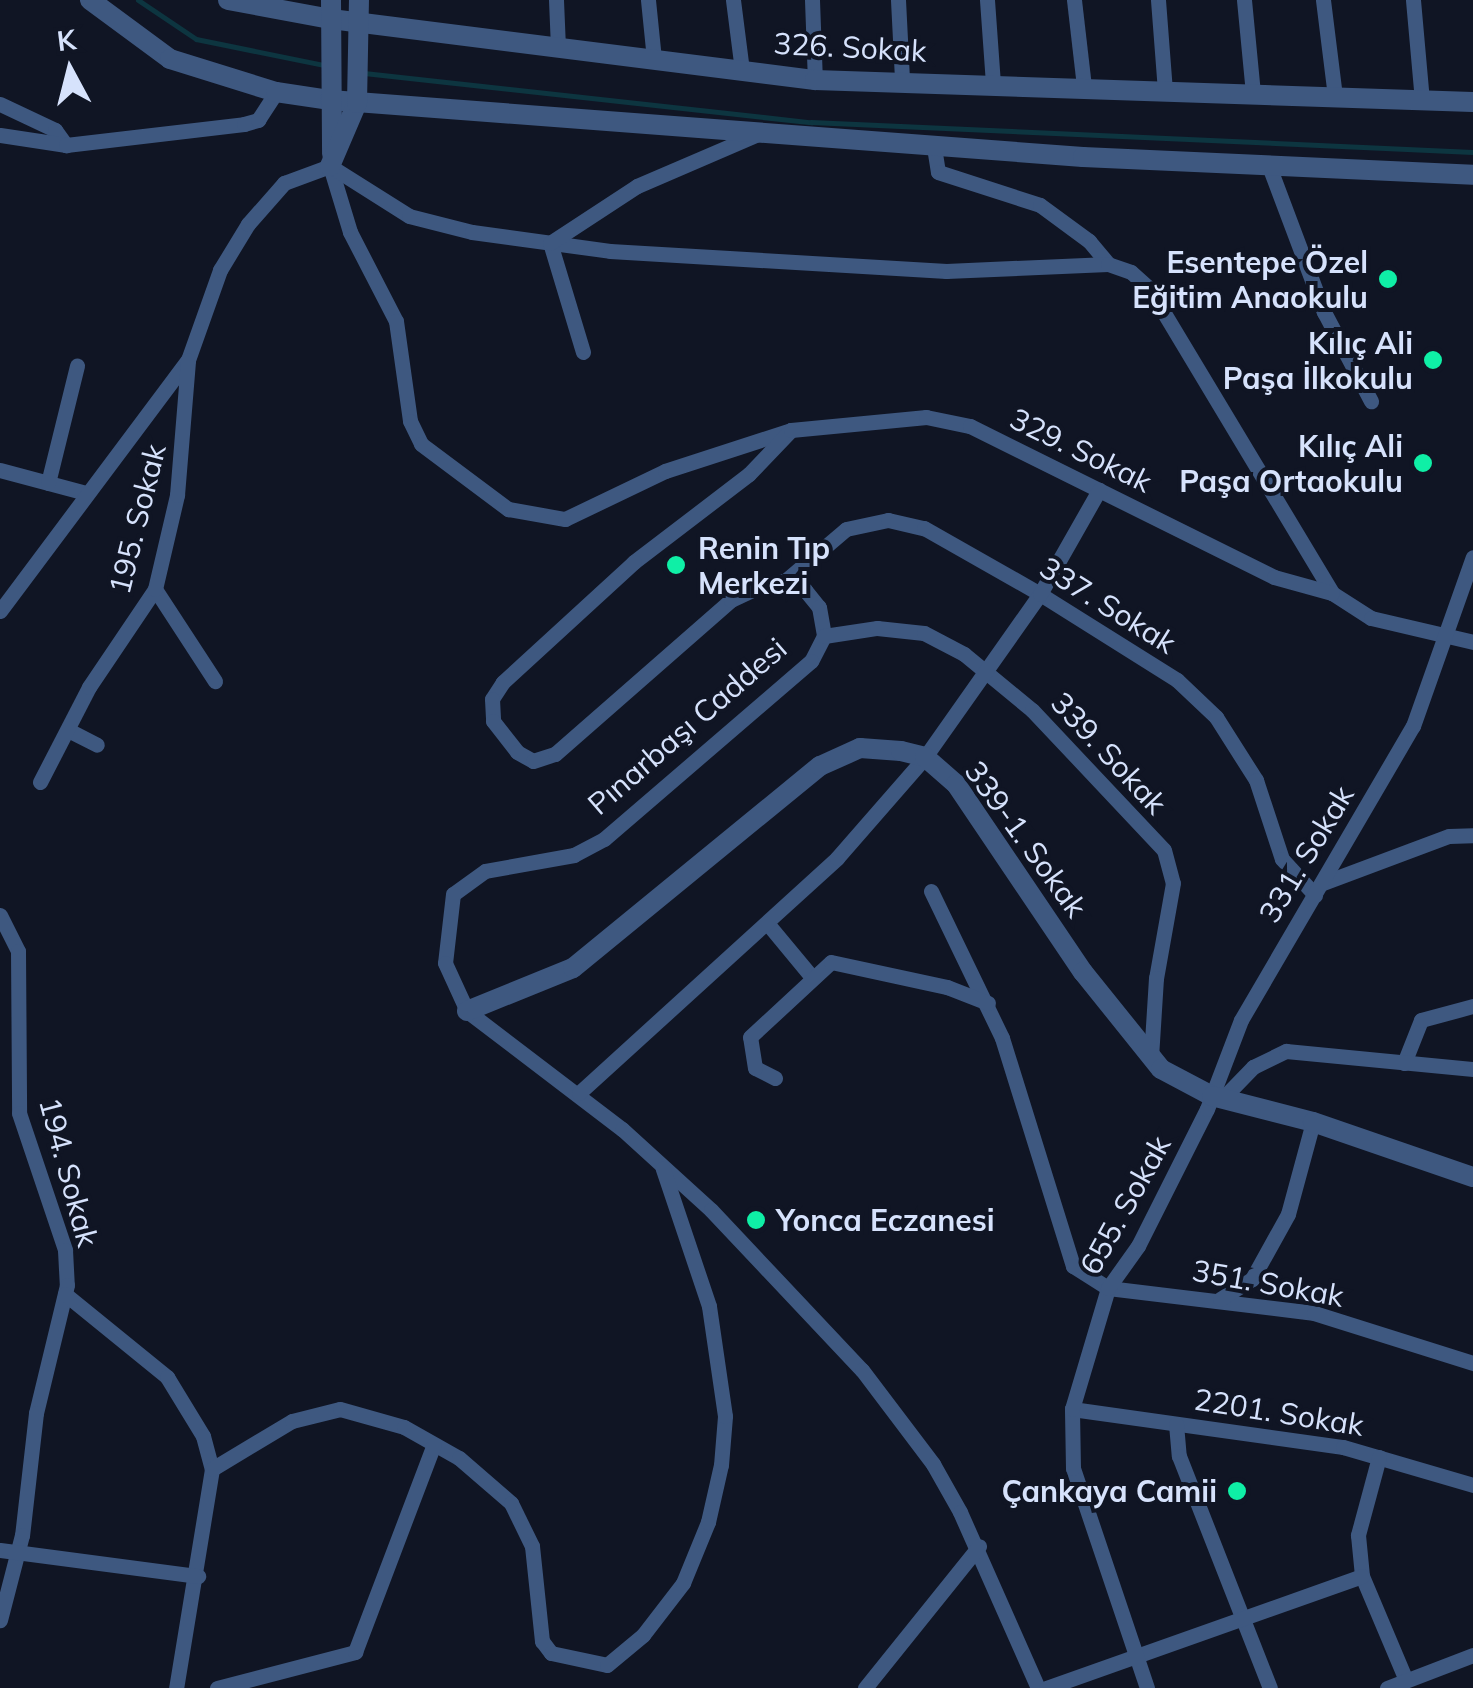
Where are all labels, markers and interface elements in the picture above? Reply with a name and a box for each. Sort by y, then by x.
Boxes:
north arrow [20,20,120,120]
text: K [55,21,78,58]
street label: 326. Sokak [773,25,927,69]
place label: Esentepe Özel Eğitim Anaokulu [1132,244,1368,314]
marker: Esentepe Özel Eğitim Anaokulu [1377,268,1399,290]
place label: Kılıç Ali Paşa İlkokulu [1223,325,1413,396]
marker: Kılıç Ali Paşa İlkokulu [1422,349,1444,371]
street label: 329. Sokak [1004,400,1158,500]
place label: Kılıç Ali Paşa Ortaokulu [1179,428,1403,498]
street label: 195. Sokak [101,440,173,598]
marker: Kılıç Ali Paşa Ortaokulu [1412,452,1434,474]
place label: Renin Tıp Merkezi [698,530,830,600]
street label: 337. Sokak [1033,549,1183,661]
marker: Renin Tıp Merkezi [663,552,689,578]
street label: Pınarbaşı Caddesi [580,630,794,822]
street label: 339. Sokak [1044,685,1174,821]
street label: 339-1. Sokak [957,754,1095,924]
street label: 331. Sokak [1251,779,1361,929]
street label: 194. Sokak [32,1093,106,1251]
street label: 655. Sokak [1072,1129,1178,1281]
place label: Yonca Eczanesi [776,1202,995,1238]
marker: Yonca Eczanesi [745,1209,767,1231]
street label: 351. Sokak [1189,1252,1347,1314]
street label: 2201. Sokak [1192,1381,1366,1443]
place label: Çankaya Camii [1001,1473,1217,1509]
marker: Çankaya Camii [1226,1480,1248,1502]

